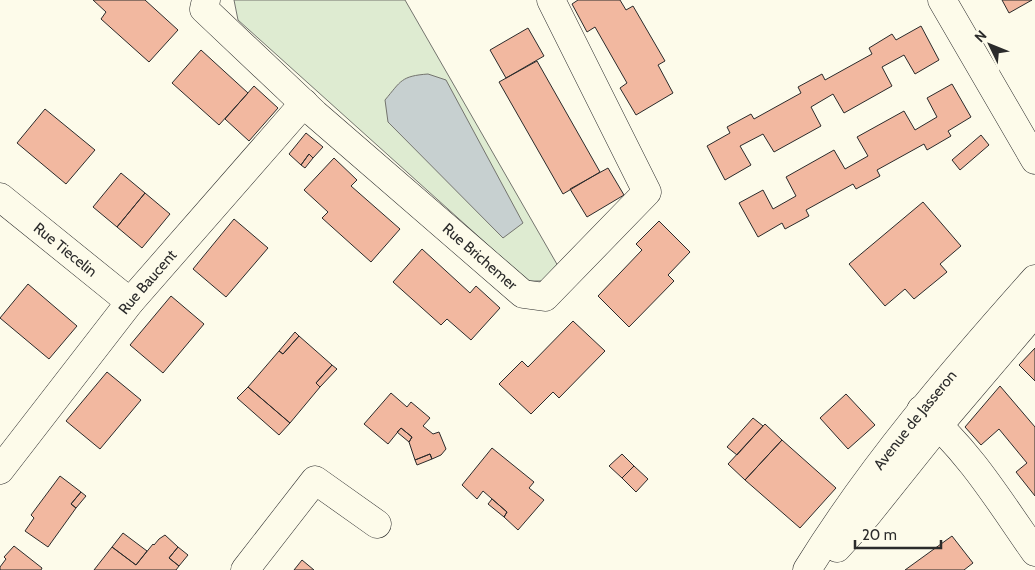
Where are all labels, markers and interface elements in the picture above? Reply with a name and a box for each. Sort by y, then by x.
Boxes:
north arrow [965,20,1015,70]
text: N [971,26,990,46]
street label: Rue Tiecelin [30,219,101,281]
street label: Rue Brichemer [439,219,521,294]
street label: Rue Baucent [115,246,180,318]
street label: Avenue de Jasseron [870,367,960,473]
scale bar [855,518,941,550]
text: 20 m [862,526,897,544]

